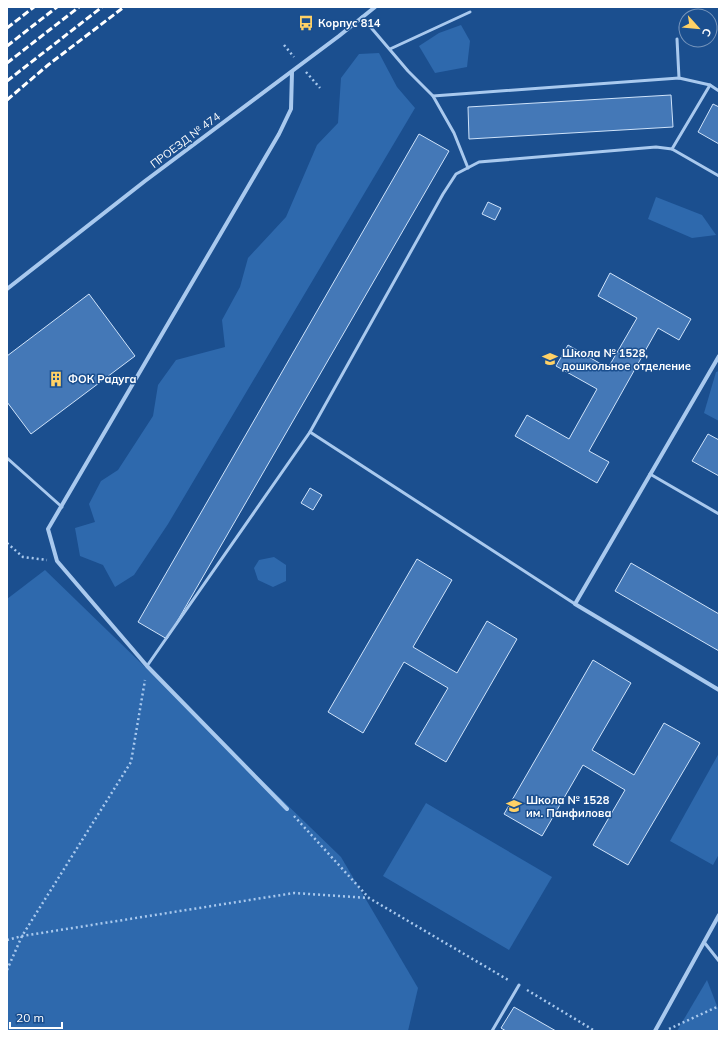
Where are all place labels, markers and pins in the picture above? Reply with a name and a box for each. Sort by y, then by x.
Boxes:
bus stop icon: Корпус 814 [297,14,315,32]
place label: Корпус 814 [318,16,381,30]
place label: Школа № 1528, дошкольное отделение [562,346,691,373]
school or university icon: Школа № 1528, дошкольное отделение [541,350,559,368]
building icon: ФОК Радуга [47,370,65,388]
place label: ФОК Радуга [68,372,137,386]
place label: Школа № 1528 им. Панфилова [526,793,611,820]
school or university icon: Школа № 1528 им. Панфилова [505,797,523,815]

